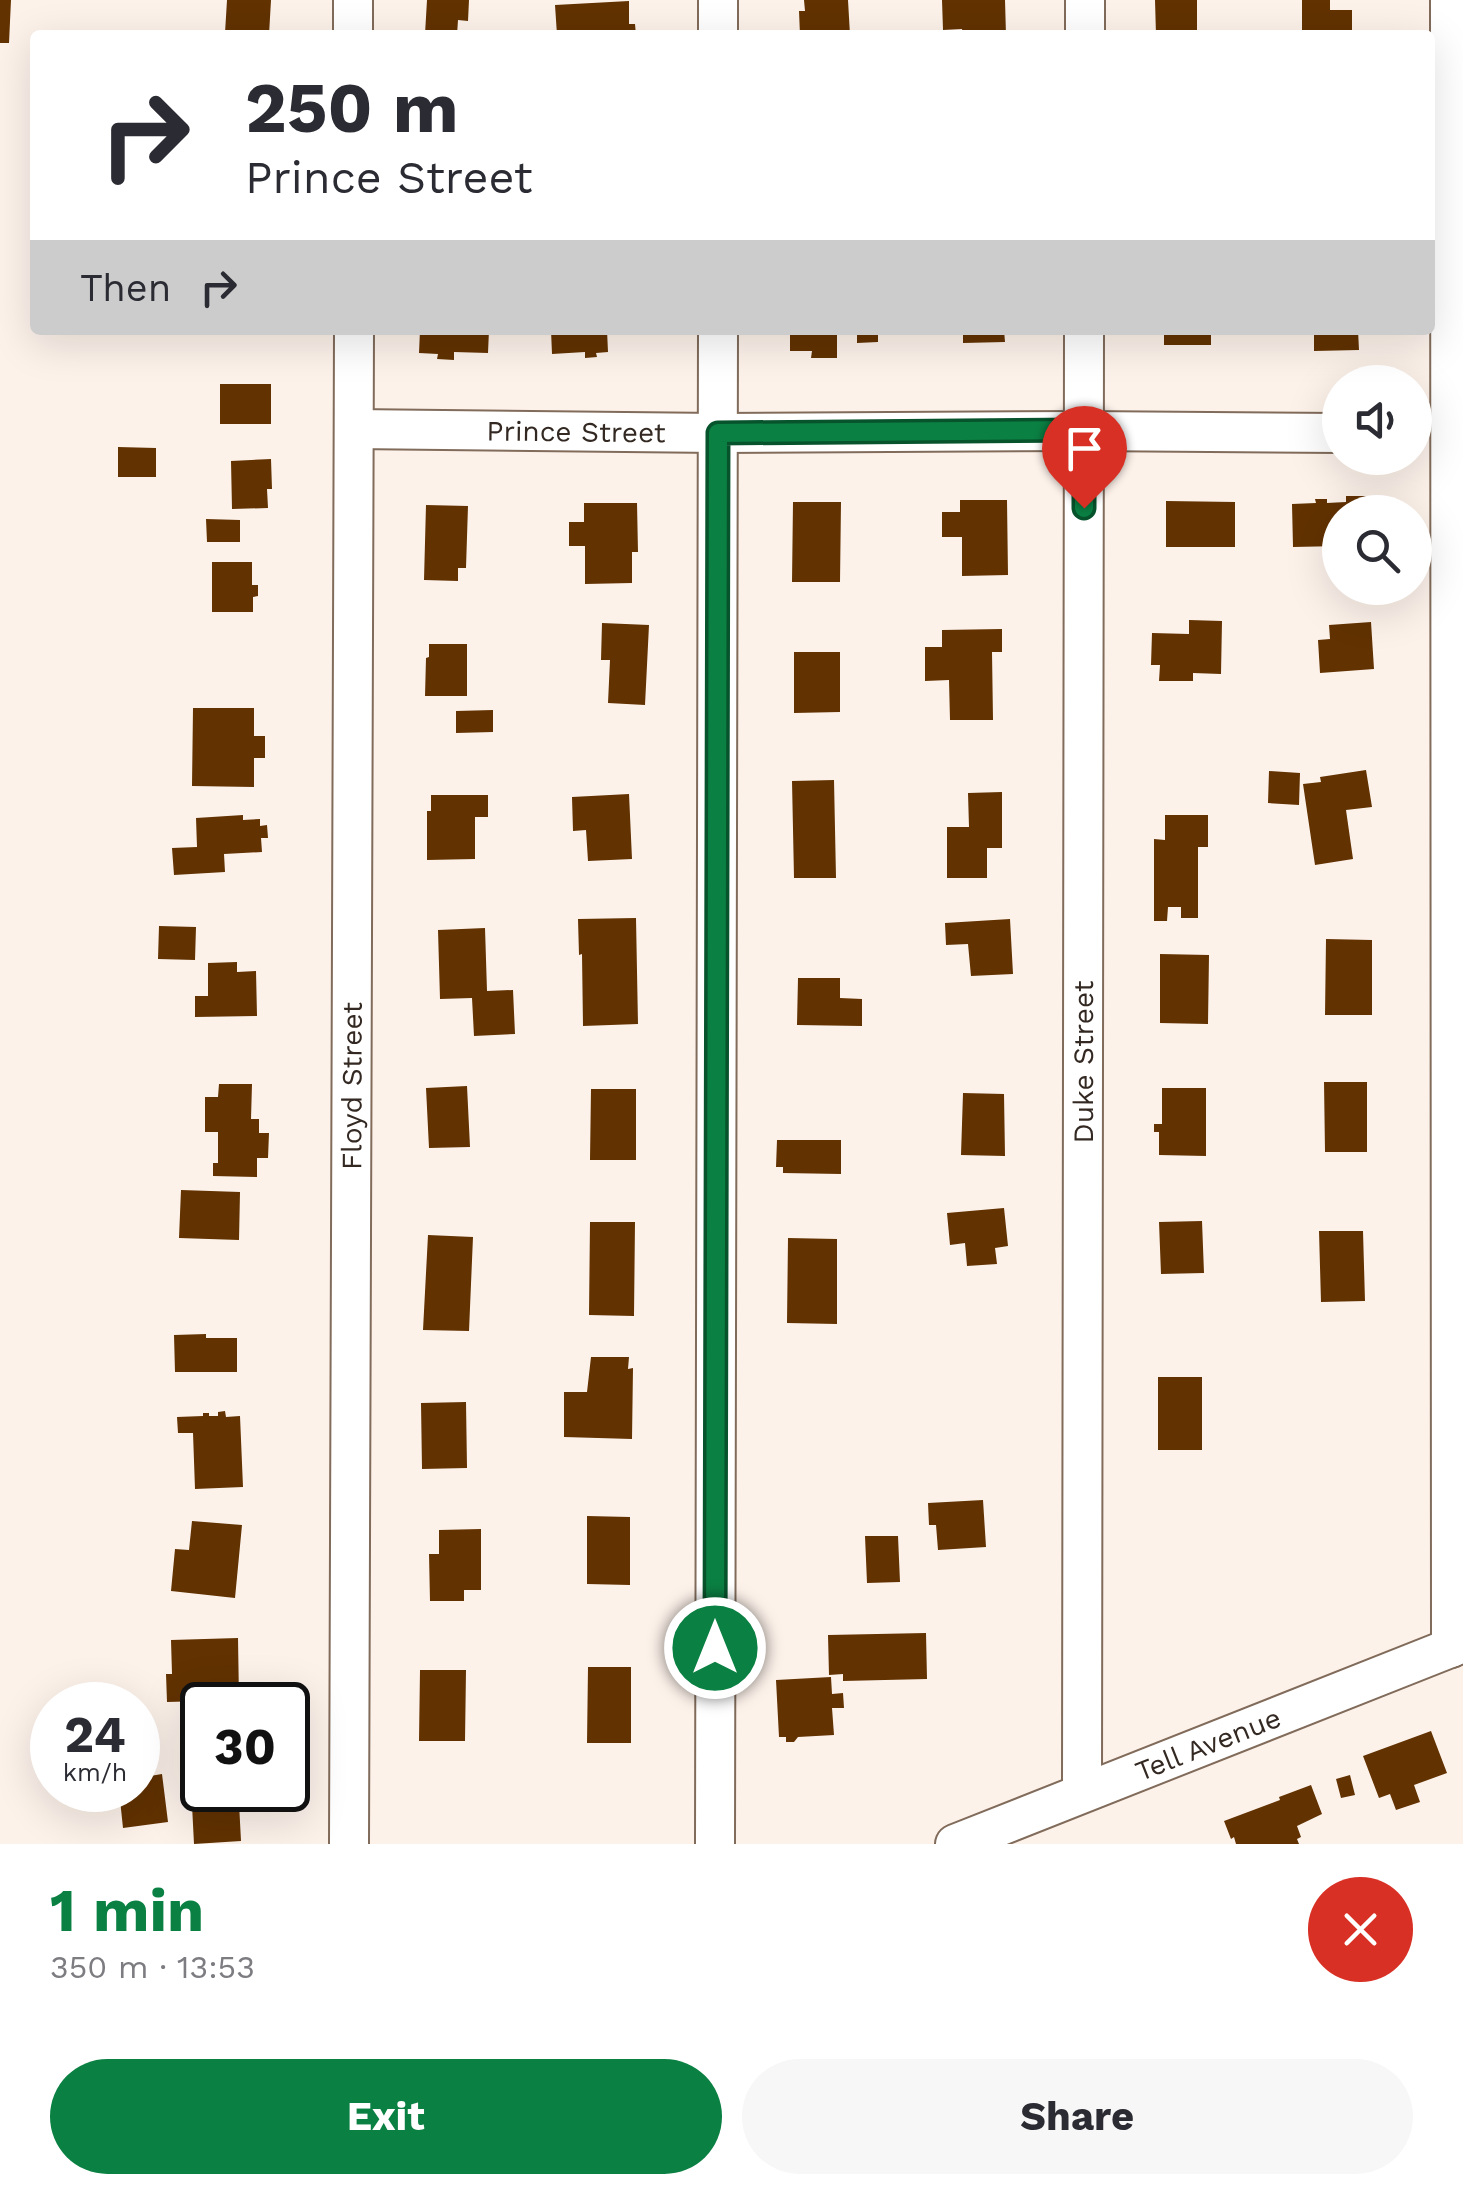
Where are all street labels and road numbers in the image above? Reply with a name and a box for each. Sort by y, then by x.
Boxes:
street label: Prince Street [486,414,666,449]
street label: Duke Street [1067,980,1100,1143]
street label: Floyd Street [335,1002,369,1170]
street label: Tell Avenue [1131,1701,1286,1788]

